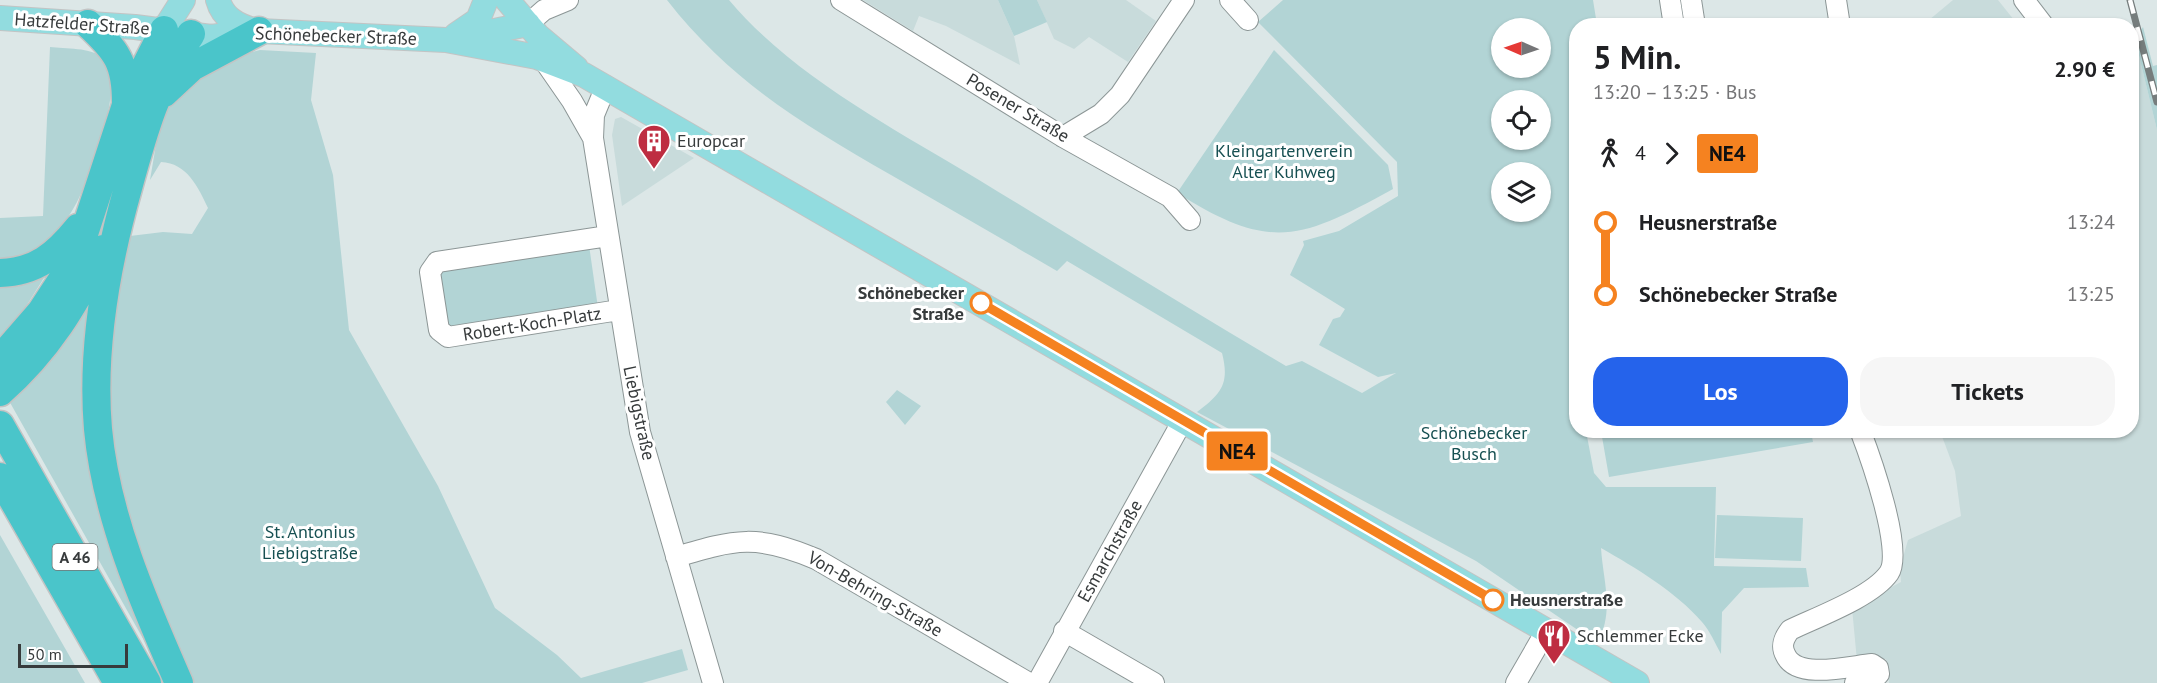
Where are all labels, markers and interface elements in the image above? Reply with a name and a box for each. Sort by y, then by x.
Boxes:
street label: Hatzfelder Straße [14,7,150,40]
north arrow [1491,18,1551,78]
map controls [1491,18,1551,222]
street label: Schönebecker Straße [255,21,417,50]
text: 5 Min. [1593,35,1681,78]
text: 2.90 € [2054,55,2115,83]
street label: Posener Straße [963,68,1074,147]
text: 13:20 – 13:25 · Bus [1593,79,1757,105]
button: locate [1491,90,1551,150]
building icon: Europcar [636,123,672,170]
place label: Europcar [677,129,745,152]
icon: walk [1593,137,1626,170]
icon: forward [1655,137,1688,170]
park label: Kleingartenverein Alter Kuhweg [1215,139,1353,183]
text: 4 [1635,140,1646,166]
text: NE4 [1709,140,1746,167]
button: layers [1491,162,1551,222]
text: Heusnerstraße [1639,208,1777,236]
text: 13:24 [2067,209,2115,235]
text: Schönebecker Straße [1639,280,1838,308]
place label: Schönebecker Straße [858,281,965,325]
text: 13:25 [2067,281,2115,307]
marker: Schönebecker Straße [970,292,992,314]
street label: Robert-Koch-Platz [461,301,603,346]
button: Los [1593,357,1848,426]
button: Tickets [1860,357,2115,426]
street label: Liebigstraße [618,364,661,462]
park label: Schönebecker Busch [1421,421,1527,465]
line badge: NE4 [1202,432,1272,470]
text: NE4 [1219,438,1255,465]
street label: Esmarchstraße [1072,496,1147,606]
park label: St. Antonius Liebigstraße [262,520,358,564]
road number: A 46 [52,544,98,570]
street label: Von-Behring-Straße [803,545,947,642]
place label: Heusnerstraße [1510,588,1623,611]
marker: Heusnerstraße [1482,589,1504,611]
restaurant icon: Schlemmer Ecke [1536,618,1572,665]
place label: Schlemmer Ecke [1577,624,1704,647]
scale bar [18,641,128,668]
text: 50 m [27,644,62,664]

